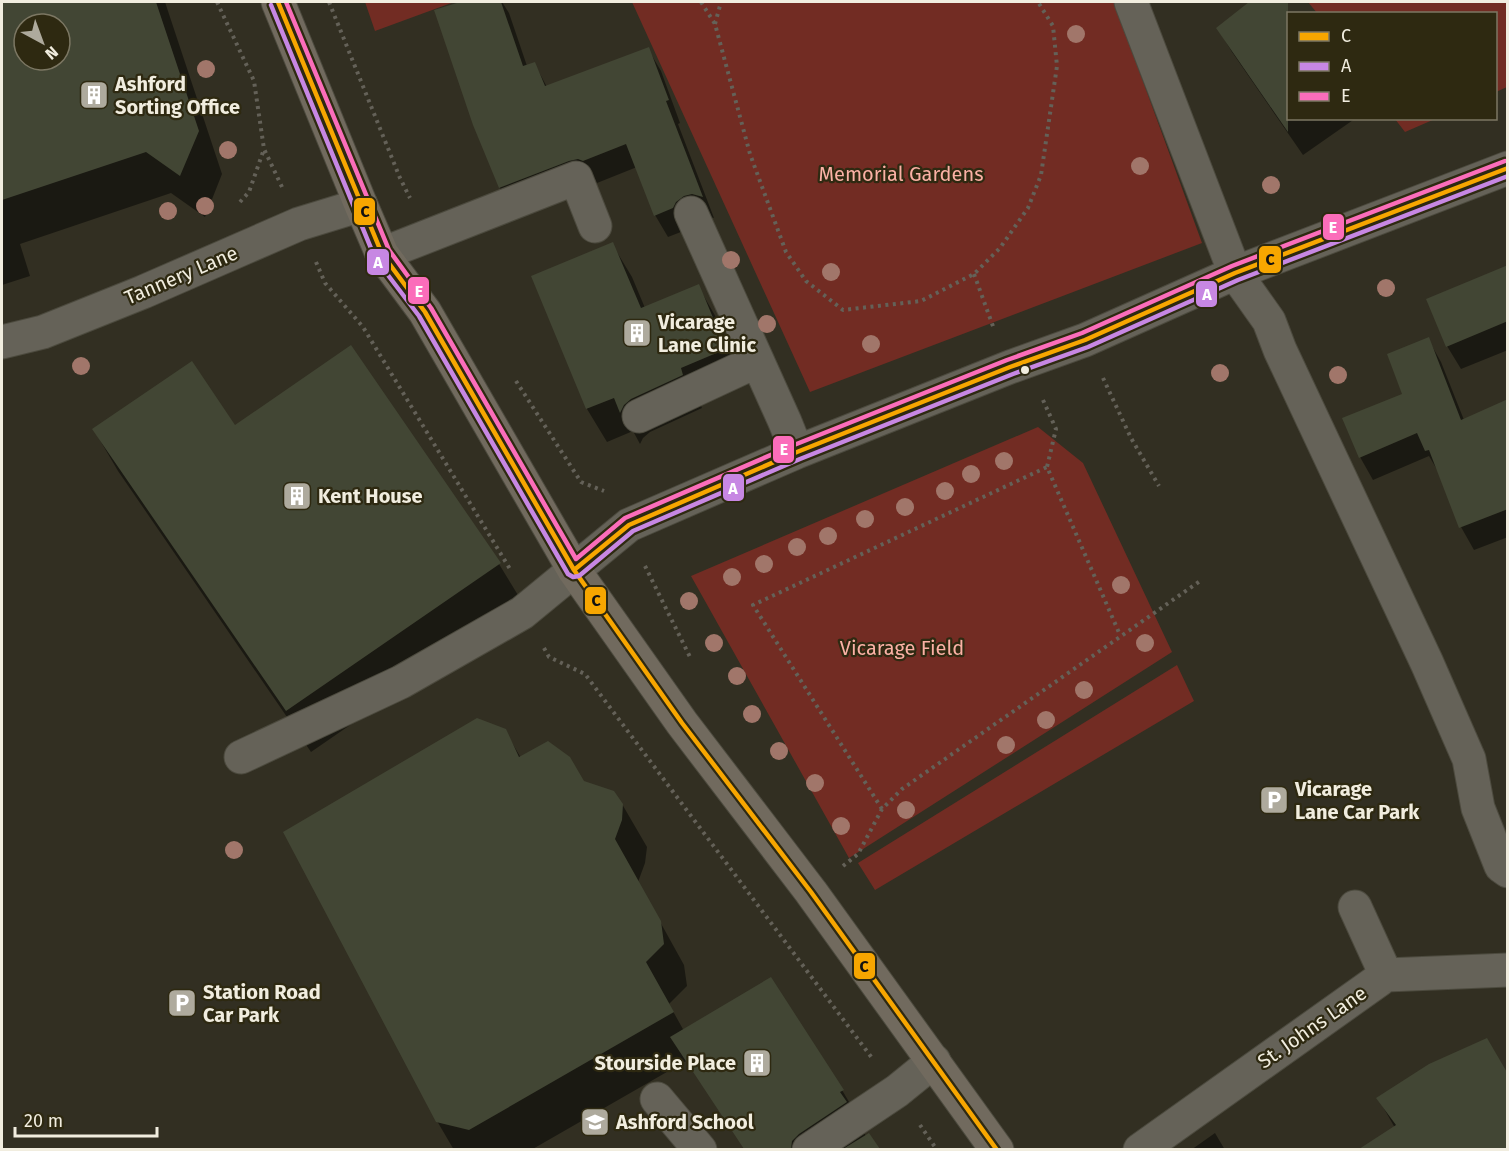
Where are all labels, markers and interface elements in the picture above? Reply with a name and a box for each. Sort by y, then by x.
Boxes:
north arrow [12,12,72,72]
legend [1287,12,1497,120]
text: C [1341,25,1351,47]
text: N [41,42,62,64]
text: A [1341,55,1352,77]
place label: Ashford Sorting Office [114,72,240,119]
building icon: Ashford Sorting Office [78,79,110,111]
text: E [1341,85,1351,107]
park label: Memorial Gardens [818,162,984,186]
line badge: C [353,197,376,226]
text: C [360,202,370,221]
line badge: E [1322,213,1345,241]
text: E [1329,218,1337,237]
street label: Tannery Lane [121,240,241,310]
line badge: C [1258,245,1282,274]
line badge: A [366,248,390,276]
text: C [1265,250,1275,269]
text: A [372,253,383,272]
line badge: E [407,276,430,305]
line badge: A [1195,280,1218,308]
text: E [415,282,423,301]
text: A [1201,285,1212,304]
place label: Vicarage Lane Clinic [657,310,756,357]
building icon: Vicarage Lane Clinic [621,317,653,349]
unlabelled marker [1019,364,1031,376]
line badge: E [772,435,795,464]
text: E [780,440,788,459]
line badge: A [722,473,745,502]
text: A [727,479,738,498]
building icon: Kent House [281,480,313,512]
place label: Kent House [318,484,422,508]
line badge: C [584,586,607,615]
text: C [591,591,601,610]
park label: Vicarage Field [840,636,964,660]
place label: Vicarage Lane Car Park [1294,777,1420,824]
parking icon: Vicarage Lane Car Park [1258,784,1290,816]
line badge: C [853,952,876,980]
text: C [859,957,869,976]
place label: Station Road Car Park [203,980,321,1027]
street label: St. Johns Lane [1253,981,1371,1073]
parking icon: Station Road Car Park [166,987,198,1019]
building icon: Stourside Place [741,1047,773,1079]
place label: Stourside Place [594,1051,736,1075]
scale bar [15,1100,158,1138]
school or university icon: Ashford School [579,1106,611,1138]
text: 20 m [24,1110,63,1132]
place label: Ashford School [615,1110,754,1134]

